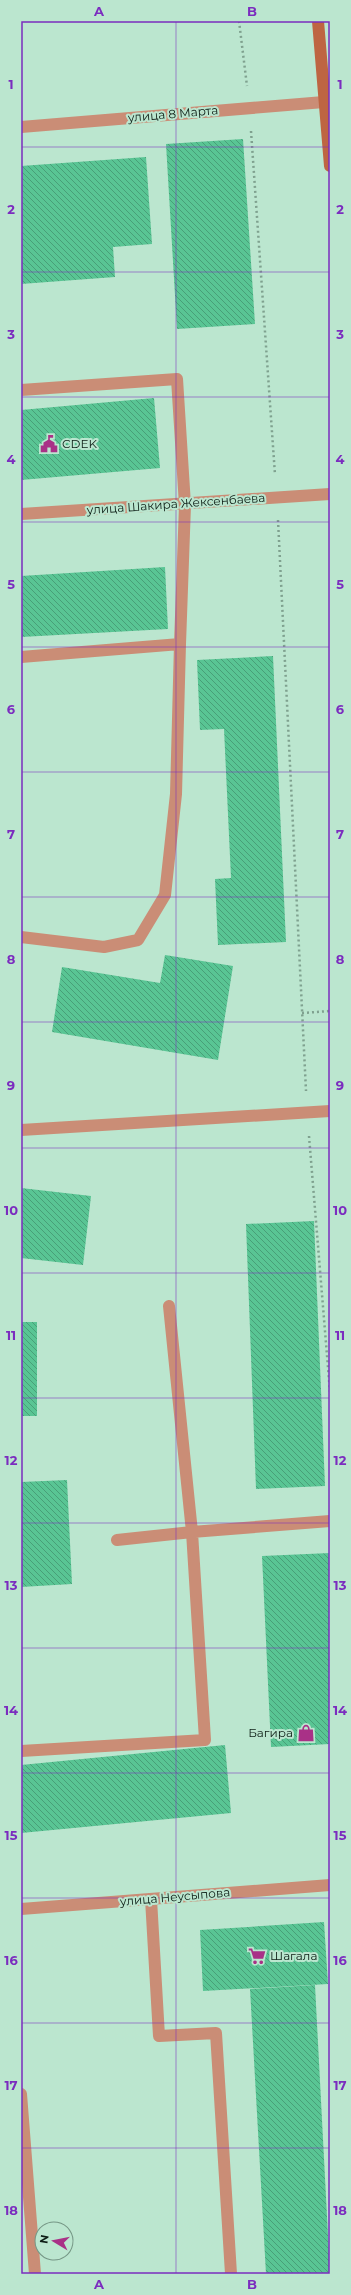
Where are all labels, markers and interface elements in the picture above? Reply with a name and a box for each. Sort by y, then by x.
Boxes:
text: A [93,3,105,19]
text: B [247,3,257,19]
text: 1 [8,76,14,92]
text: 1 [337,76,343,92]
street label: улица 8 Марта [126,102,219,125]
text: 2 [7,201,15,217]
text: 2 [336,201,344,217]
text: 3 [6,326,15,342]
text: 3 [335,326,344,342]
public building icon: CDEK [39,434,59,454]
place label: CDEK [62,436,97,451]
text: 4 [7,451,16,467]
text: 4 [336,451,345,467]
street label: улица Шакира Жексенбаева [85,490,266,517]
text: 5 [7,576,15,592]
text: 5 [336,576,344,592]
text: 6 [7,701,16,717]
text: 6 [336,701,345,717]
text: 7 [7,826,15,842]
text: 7 [336,826,344,842]
text: 8 [7,951,16,967]
text: 8 [336,951,345,967]
text: 9 [7,1077,15,1093]
text: 9 [336,1077,344,1093]
text: 10 [4,1202,18,1218]
text: 10 [333,1202,347,1218]
text: 11 [6,1327,16,1343]
text: 11 [335,1327,345,1343]
text: 12 [5,1452,18,1468]
text: 12 [334,1452,347,1468]
text: 13 [5,1577,18,1593]
text: 13 [334,1577,347,1593]
text: 14 [4,1702,18,1718]
text: 14 [333,1702,347,1718]
shop icon: Багира [296,1723,316,1743]
place label: Багира [248,1725,293,1740]
text: 15 [5,1827,18,1843]
text: 15 [334,1827,347,1843]
street label: улица Неусыпова [118,1884,231,1909]
supermarket icon: Шагала [247,1946,267,1966]
place label: Шагала [270,1948,317,1963]
text: 16 [4,1952,18,1968]
text: 16 [333,1952,347,1968]
text: 17 [4,2077,18,2093]
text: 17 [333,2077,347,2093]
text: 18 [4,2202,18,2218]
text: 18 [333,2202,347,2218]
north arrow [34,2221,74,2261]
text: N [36,2234,52,2245]
text: A [93,2276,105,2292]
text: B [247,2276,257,2292]

